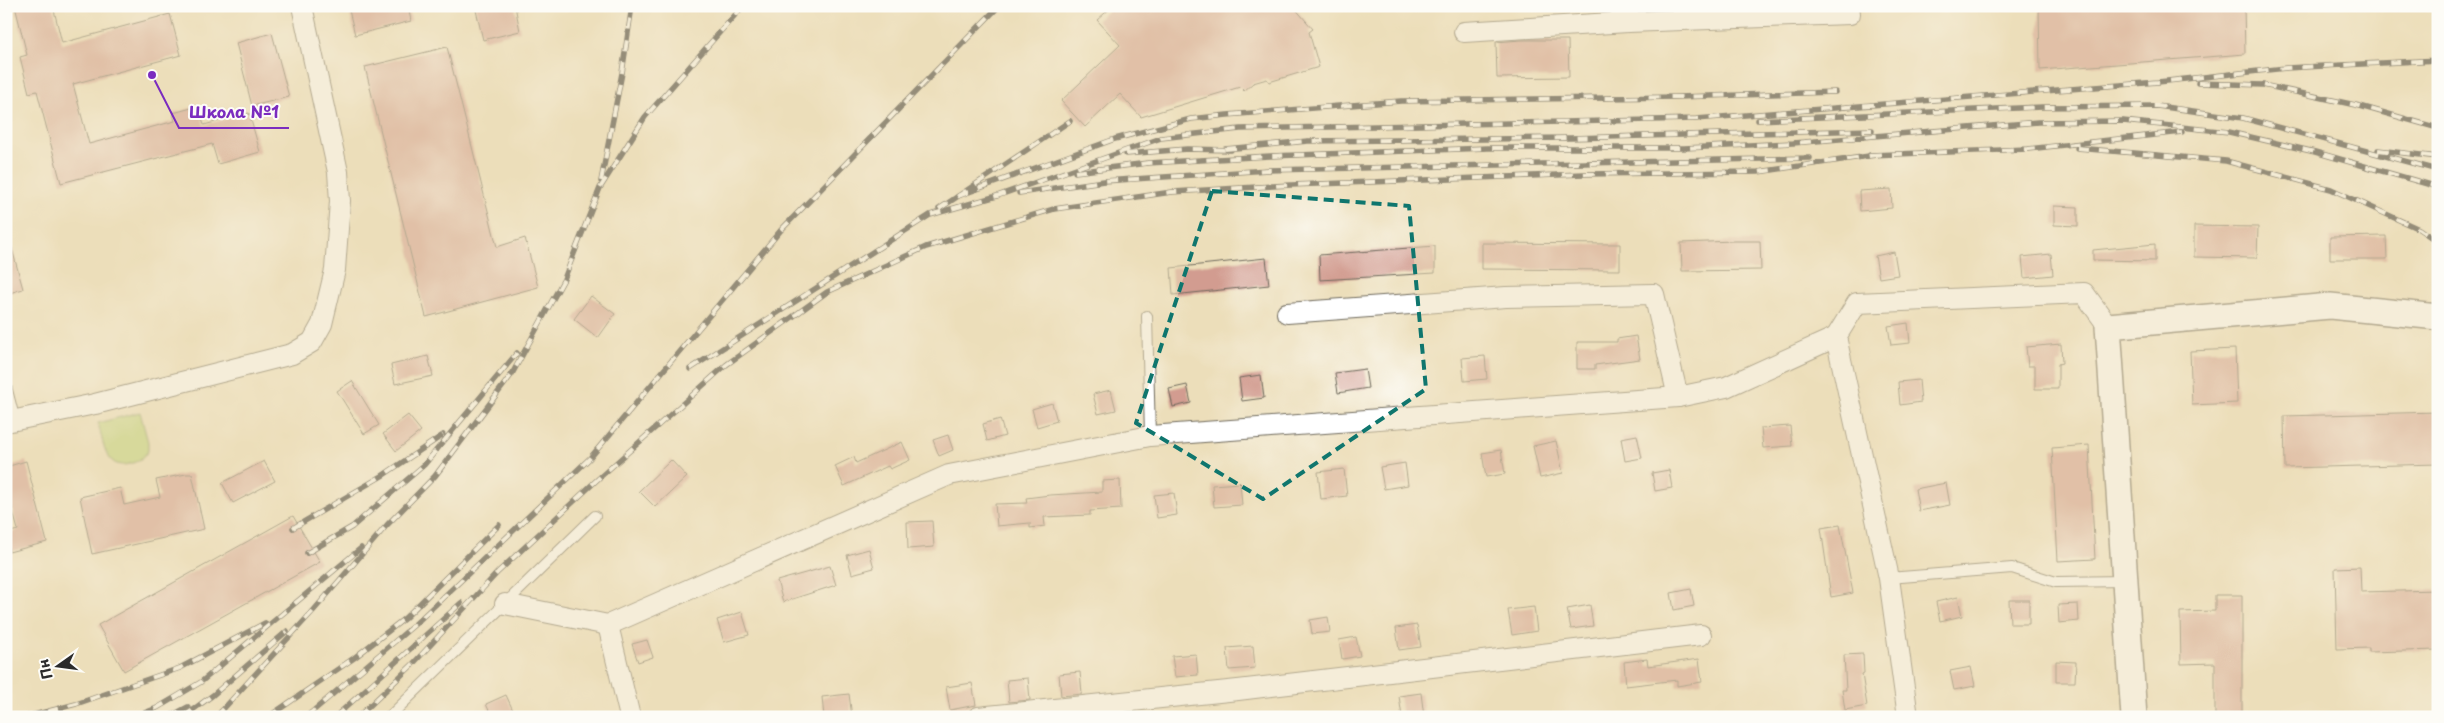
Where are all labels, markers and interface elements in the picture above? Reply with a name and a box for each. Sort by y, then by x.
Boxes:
callout: Школа №1 [179,97,289,128]
text: Школа №1 [189,99,279,123]
north arrow [32,640,82,690]
text: Пн [32,657,58,682]

